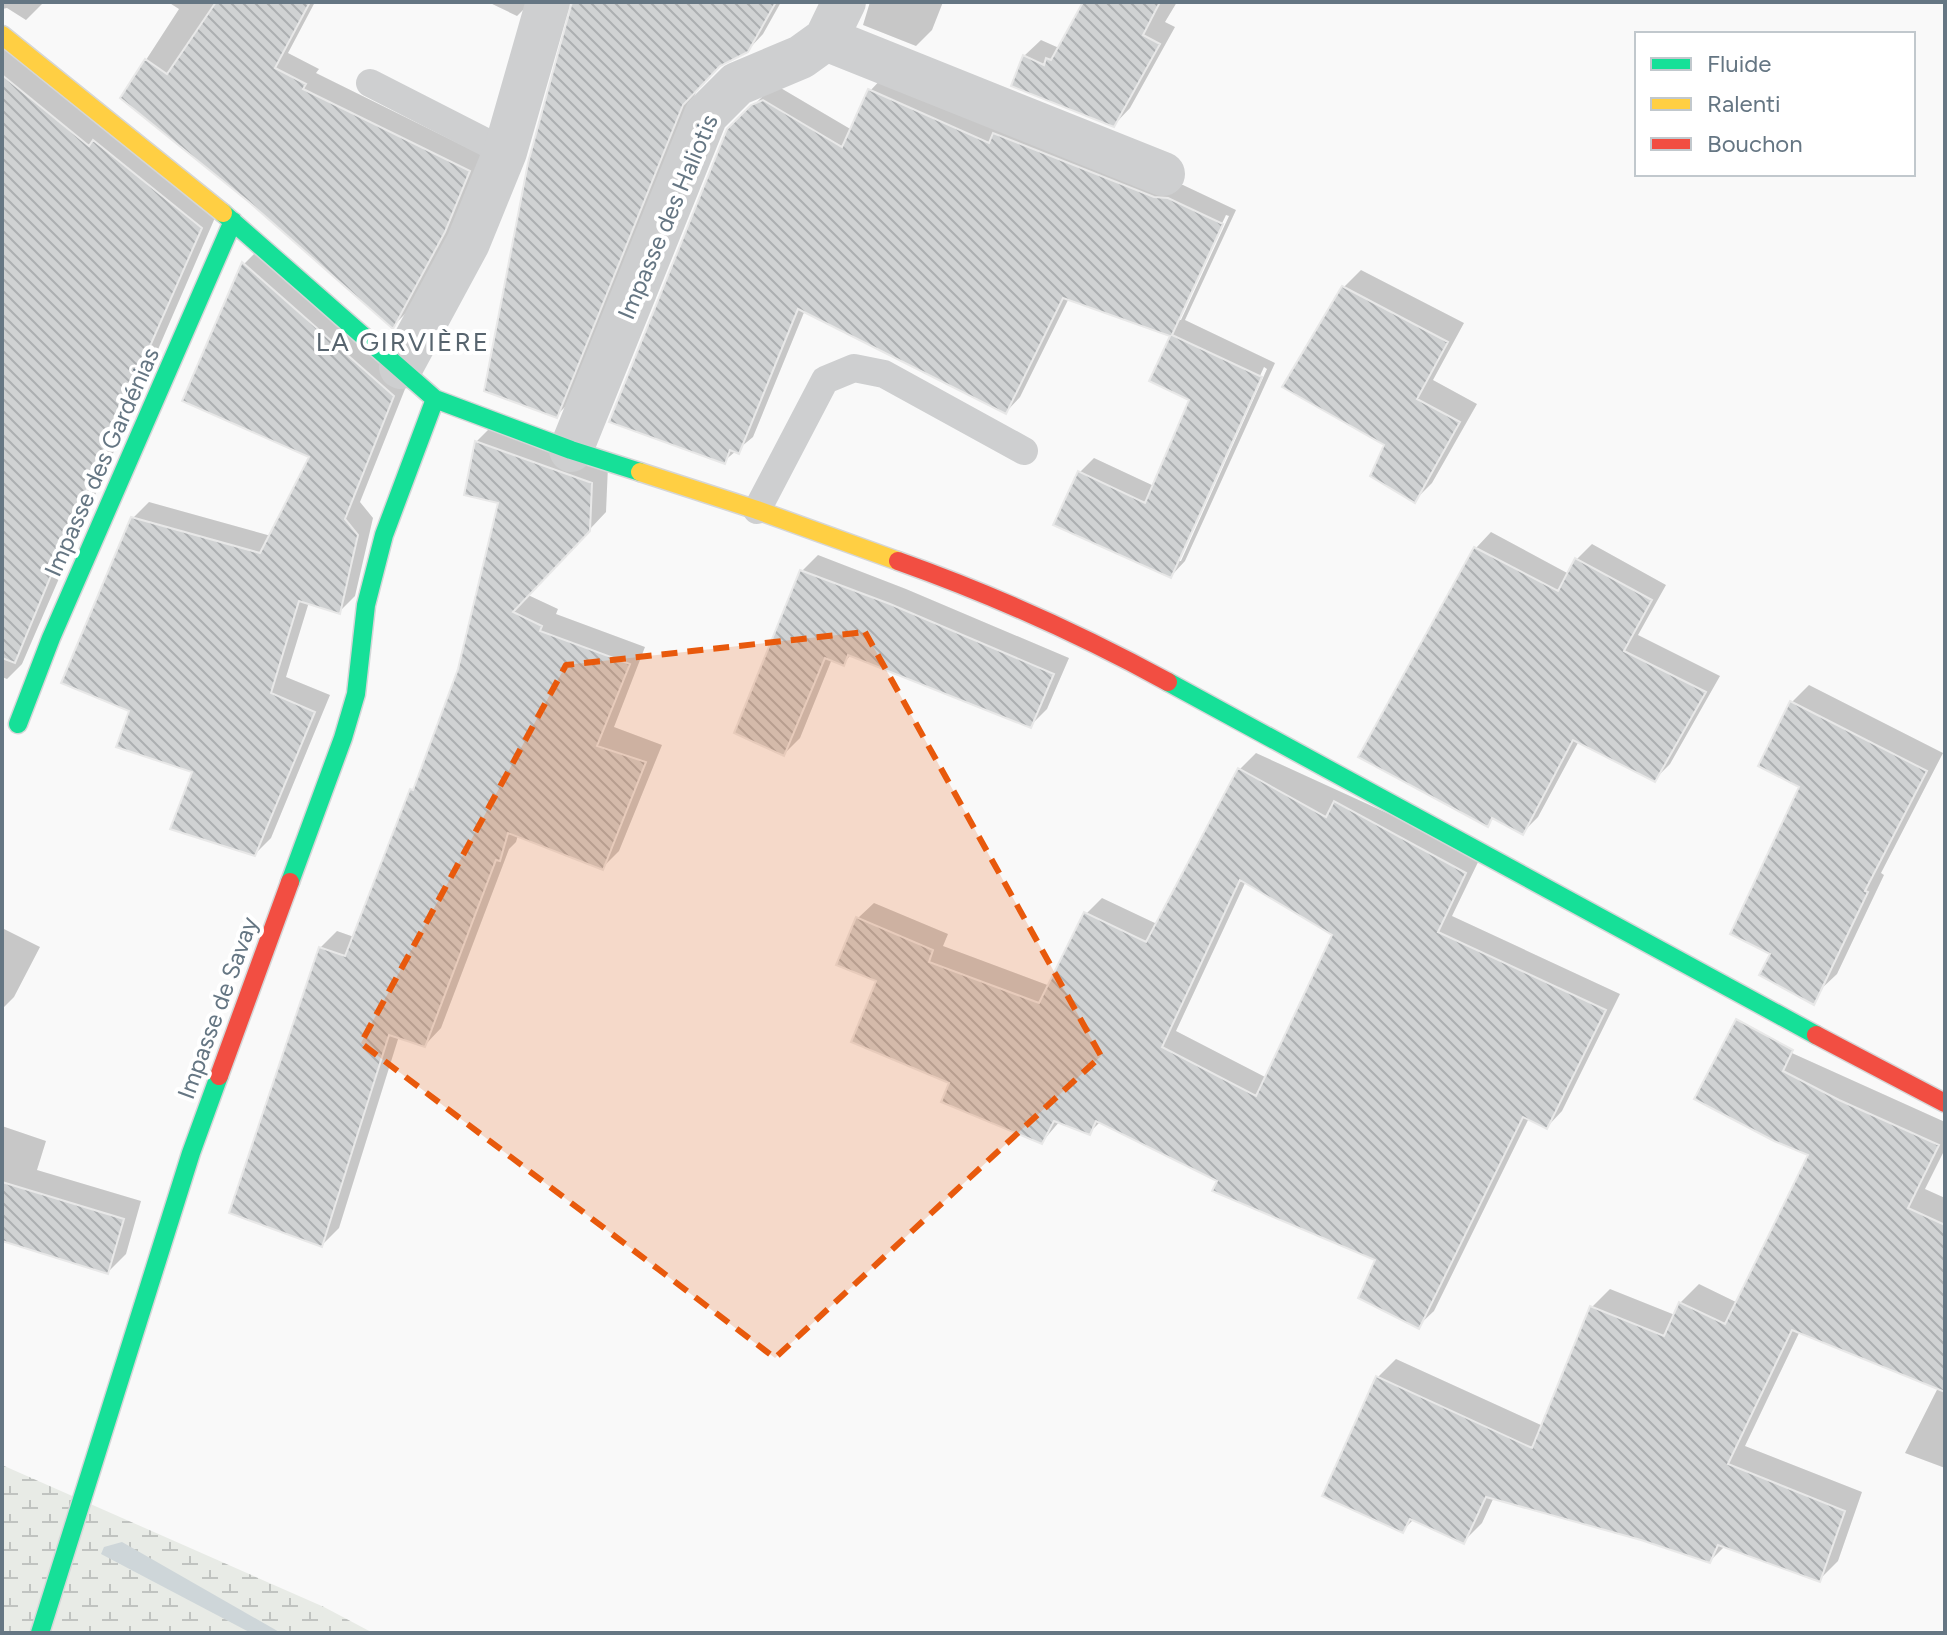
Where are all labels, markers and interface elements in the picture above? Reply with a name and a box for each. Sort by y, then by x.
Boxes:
legend [1635,32,1915,176]
text: Fluide [1707,49,1771,78]
text: Ralenti [1707,89,1781,118]
street label: Impasse des Haliotis [611,110,724,324]
text: Bouchon [1707,129,1803,158]
district label: LA GIRVIÈRE [316,326,490,358]
street label: Impasse des Gardénias [38,343,165,581]
street label: Impasse de Savay [171,913,264,1103]

